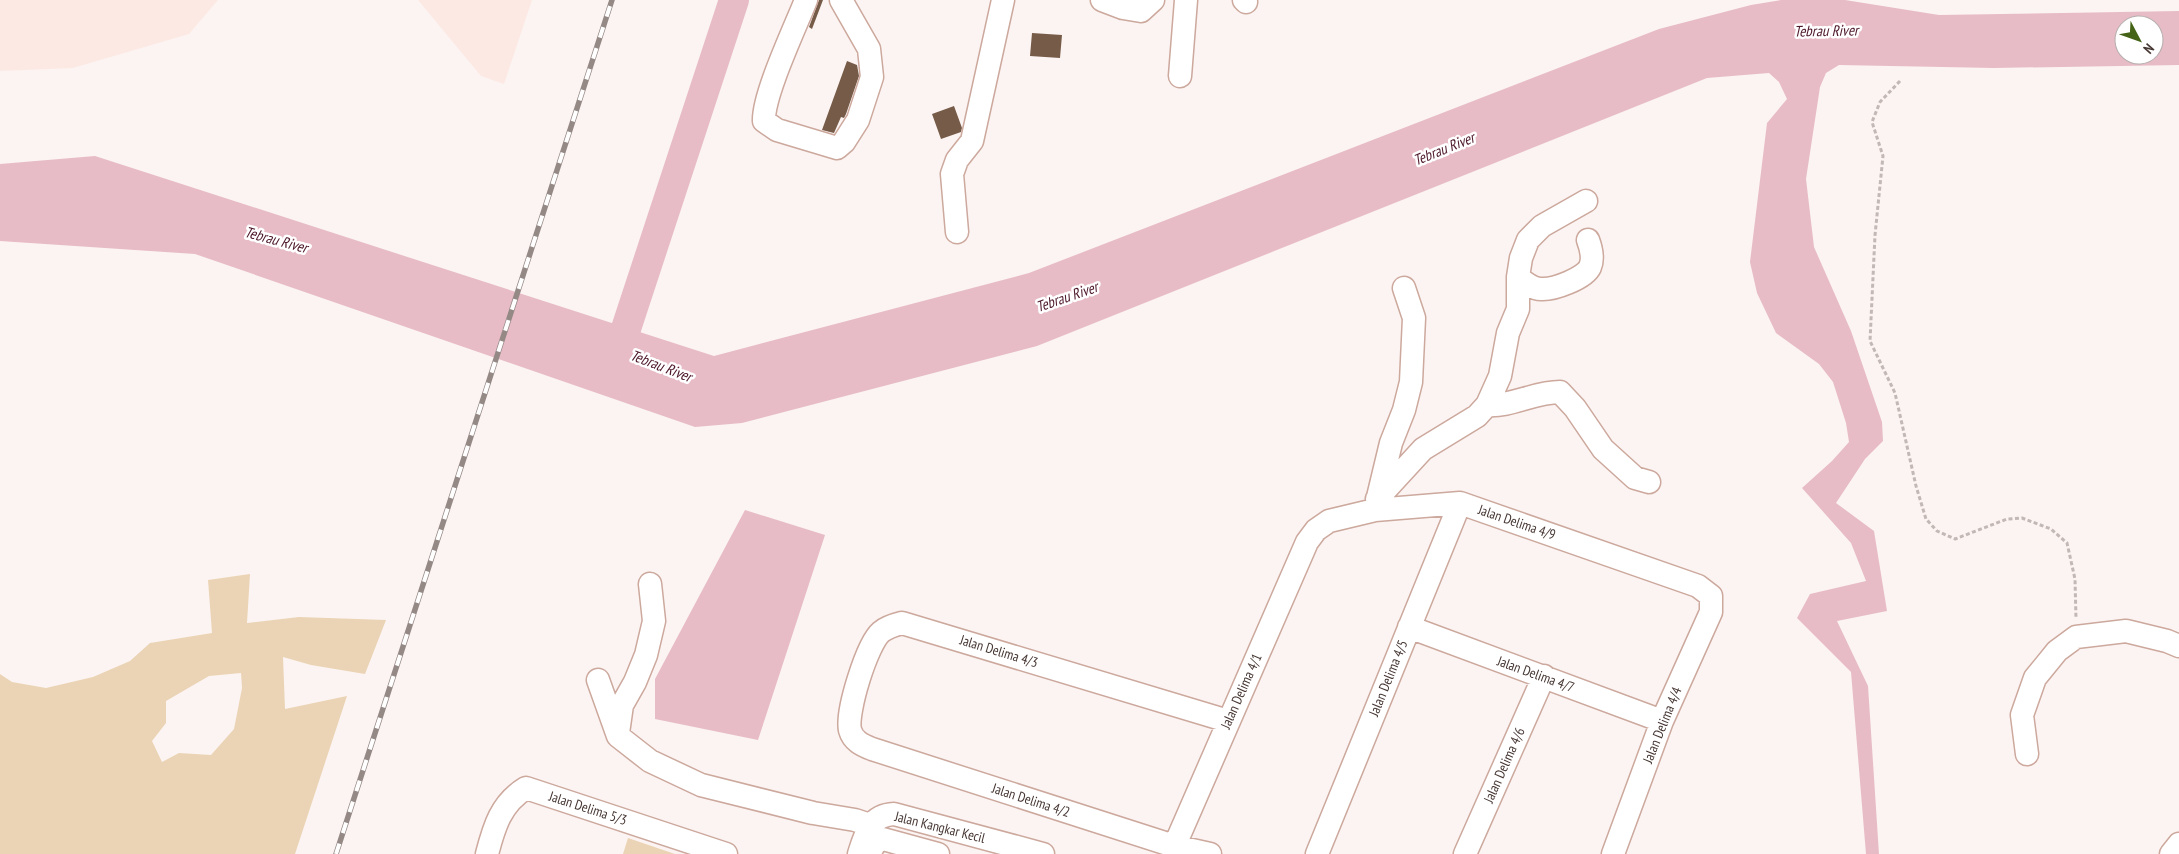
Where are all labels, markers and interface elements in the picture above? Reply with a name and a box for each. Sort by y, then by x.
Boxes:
north arrow [2114,15,2164,65]
water label: Tebrau River [1794,20,1860,41]
text: N [2140,40,2158,57]
water label: Tebrau River [1410,127,1479,169]
water label: Tebrau River [243,222,311,257]
water label: Tebrau River [1033,276,1102,316]
water label: Tebrau River [628,345,696,387]
street label: Jalan Delima 4/9 [1475,500,1558,544]
street label: Jalan Delima 4/3 [957,630,1040,671]
street label: Jalan Delima 4/5 [1364,637,1411,720]
street label: Jalan Delima 4/1 [1216,650,1266,732]
street label: Jalan Delima 4/7 [1494,651,1577,696]
street label: Jalan Delima 4/4 [1638,684,1686,767]
street label: Jalan Delima 4/6 [1479,724,1529,806]
street label: Jalan Delima 4/2 [989,779,1072,821]
street label: Jalan Delima 5/3 [546,787,629,829]
street label: Jalan Kangkar Kecil [892,807,988,847]

